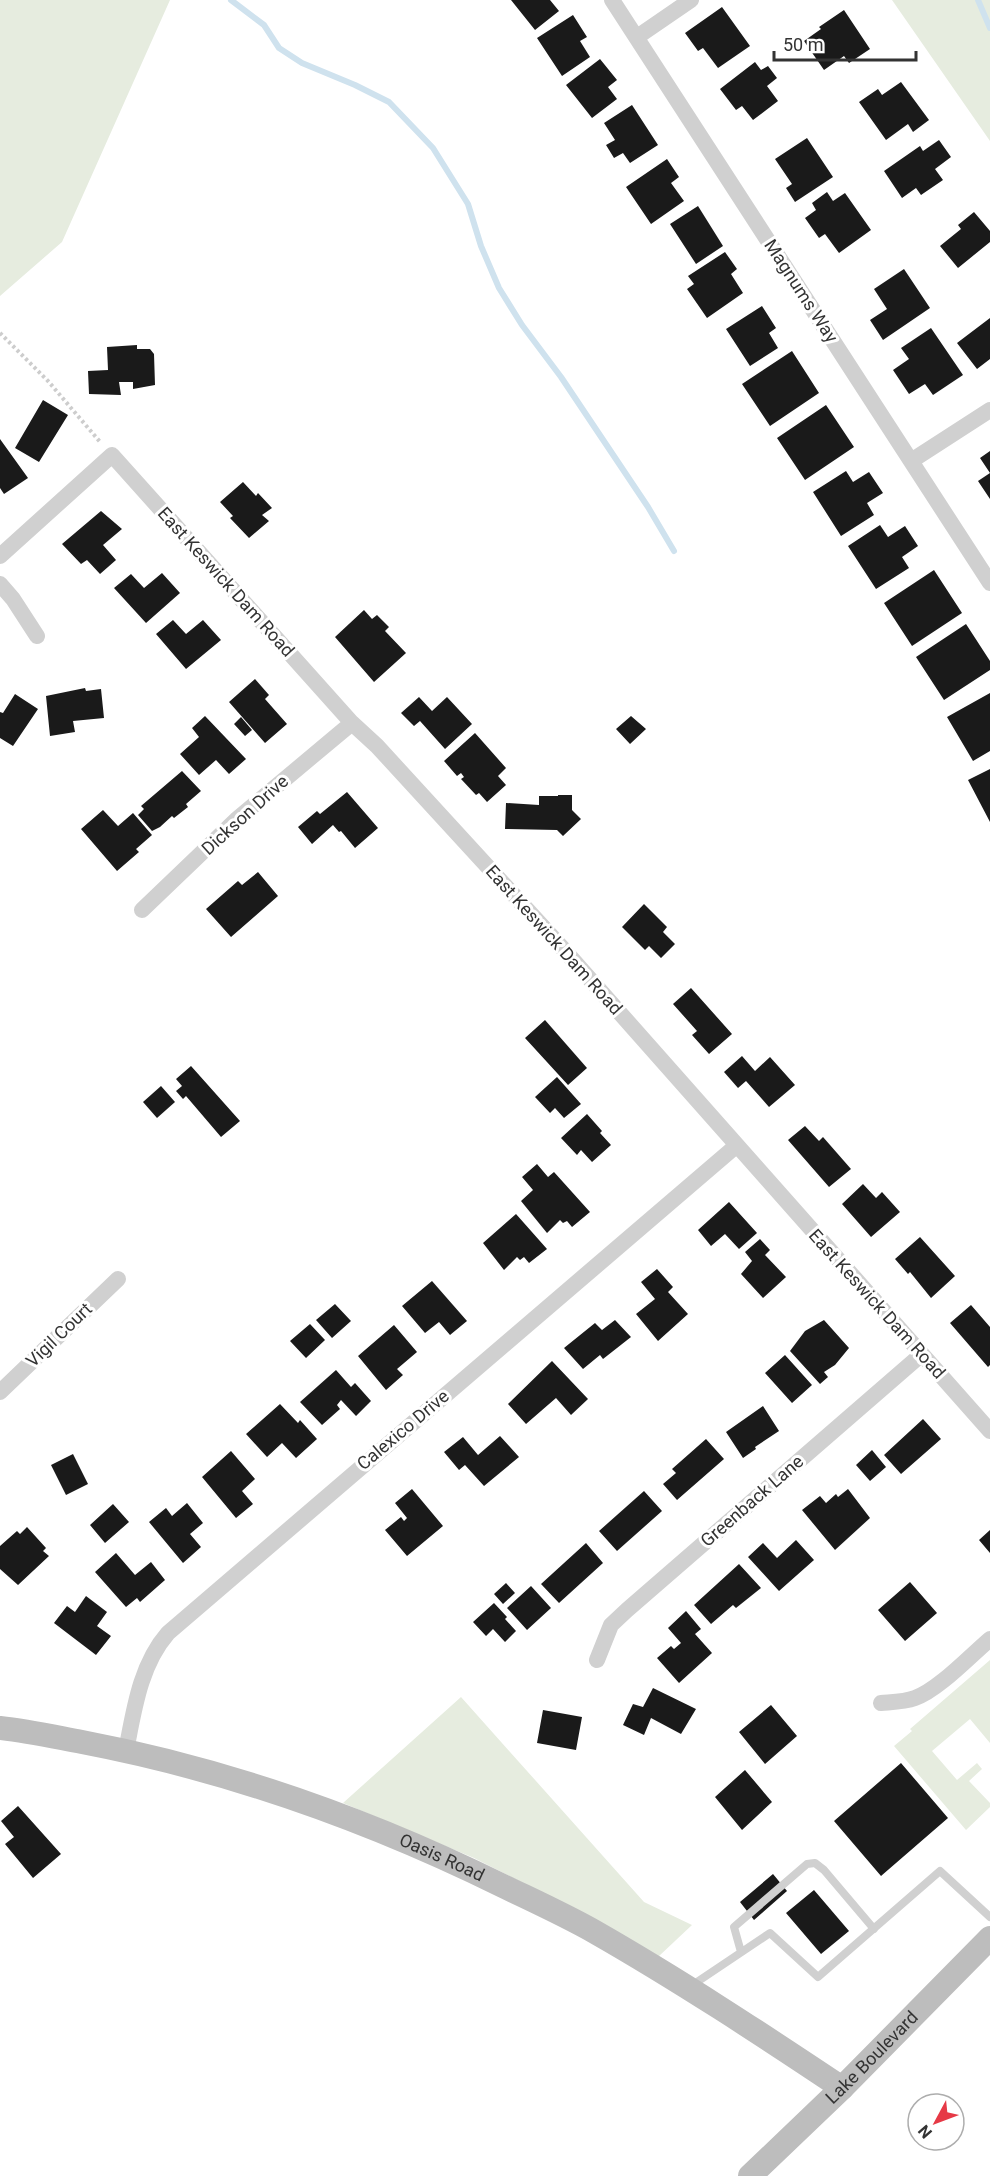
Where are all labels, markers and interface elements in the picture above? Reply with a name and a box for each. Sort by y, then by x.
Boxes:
scale bar [774,24,916,62]
text: 50 m [783,34,823,55]
street label: Magnums Way [760,235,843,347]
street label: East Keswick Dam Road [154,503,299,661]
street label: Dickson Drive [197,770,292,859]
street label: East Keswick Dam Road [482,861,627,1019]
street label: East Keswick Dam Road [805,1225,950,1383]
street label: Vigil Court [21,1298,96,1371]
street label: Calexico Drive [353,1385,453,1474]
street label: Greenback Lane [696,1450,807,1551]
street label: Oasis Road [396,1829,488,1885]
street label: Lake Boulevard [821,2006,922,2108]
north arrow [906,2092,966,2152]
text: N [914,2121,936,2142]

